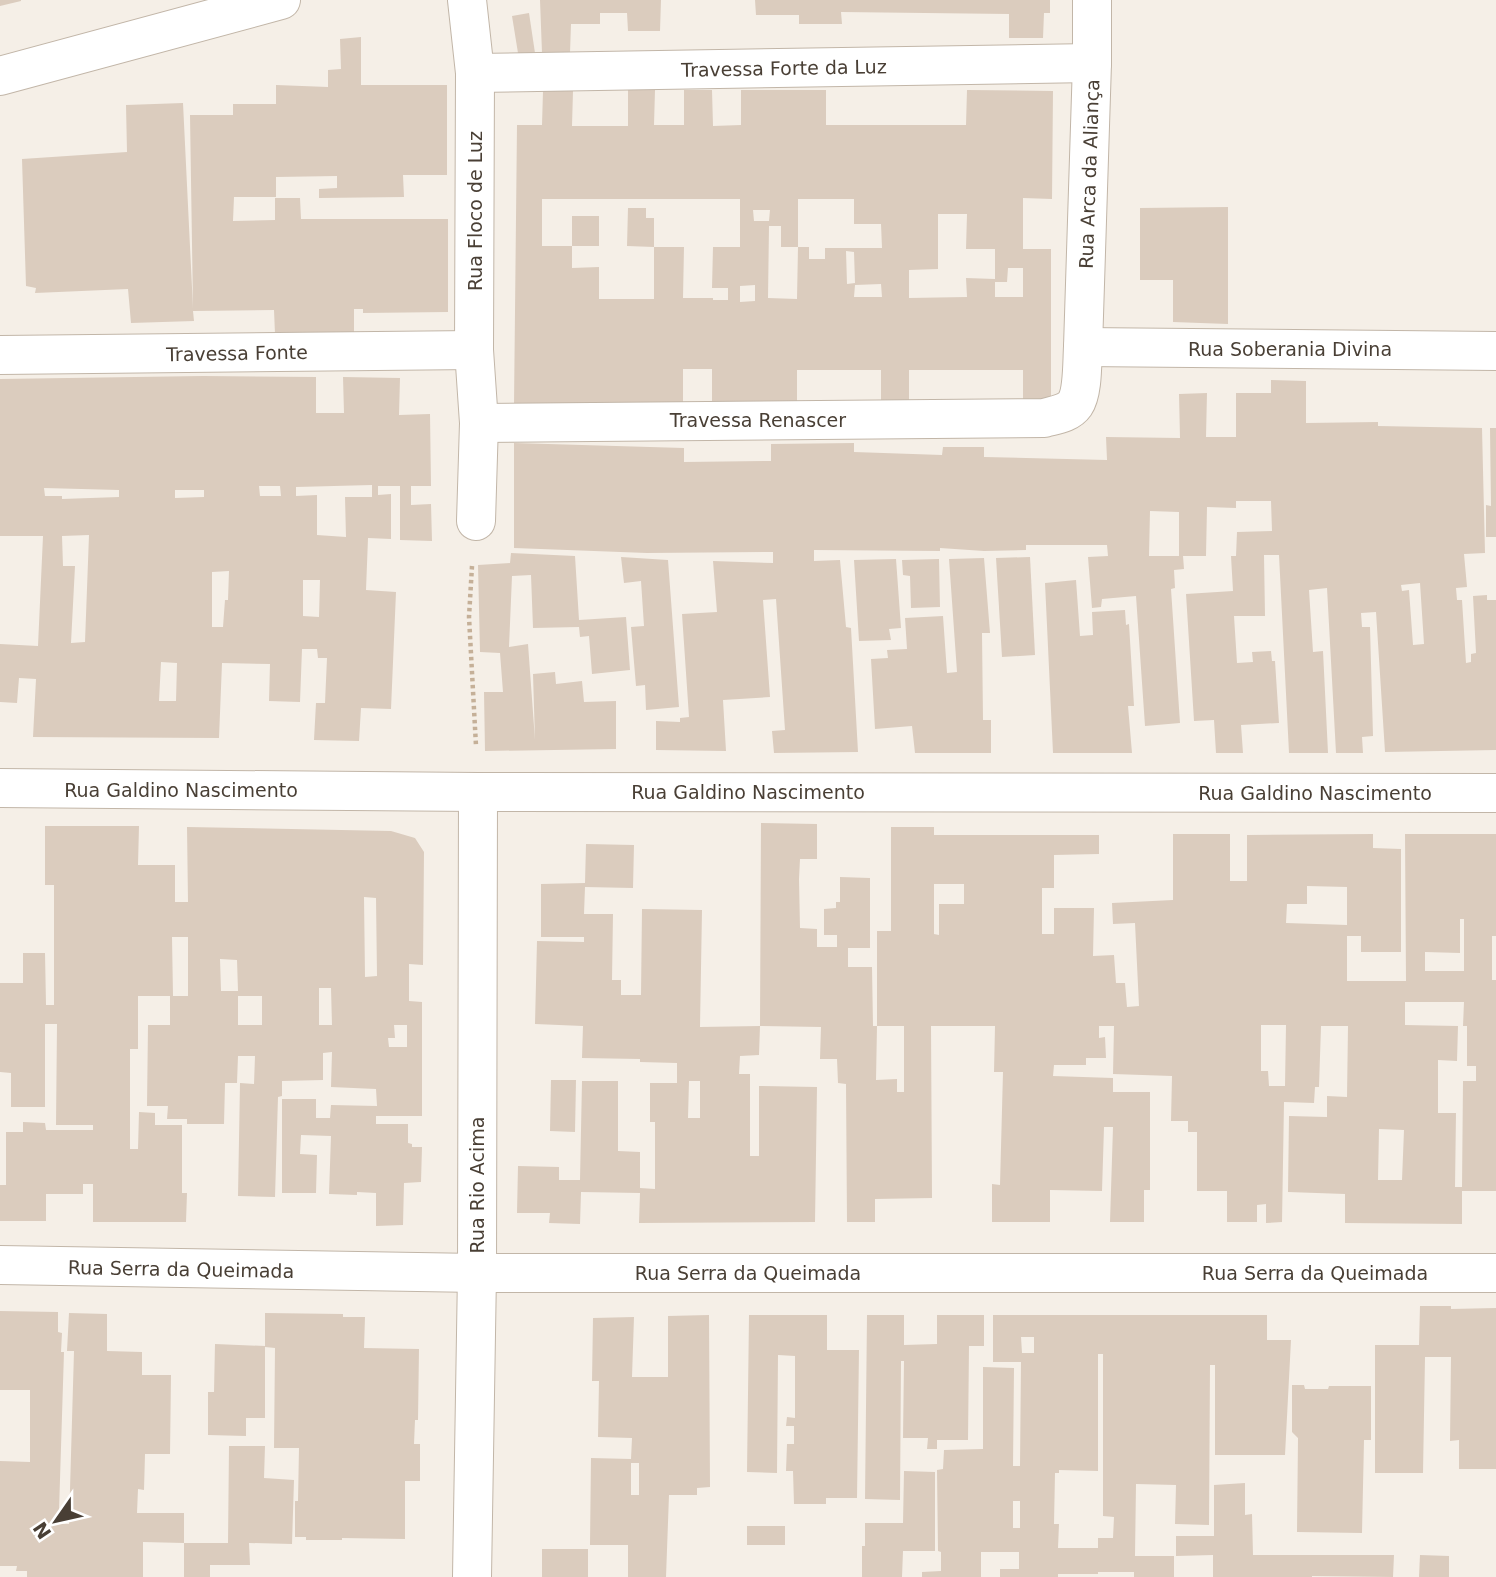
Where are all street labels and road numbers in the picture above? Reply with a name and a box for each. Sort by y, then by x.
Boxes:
street label: Travessa Forte da Luz [680,55,887,81]
street label: Rua Arca da Aliança [1075,79,1103,269]
street label: Rua Floco de Luz [464,131,486,291]
street label: Rua Soberania Divina [1188,338,1392,360]
street label: Travessa Fonte [165,341,308,365]
street label: Travessa Renascer [669,409,846,431]
street label: Rua Galdino Nascimento [64,779,298,801]
street label: Rua Galdino Nascimento [631,781,865,803]
street label: Rua Galdino Nascimento [1198,782,1432,804]
street label: Rua Rio Acima [466,1117,488,1253]
street label: Rua Serra da Queimada [68,1256,294,1282]
street label: Rua Serra da Queimada [635,1262,861,1284]
street label: Rua Serra da Queimada [1202,1262,1428,1284]

